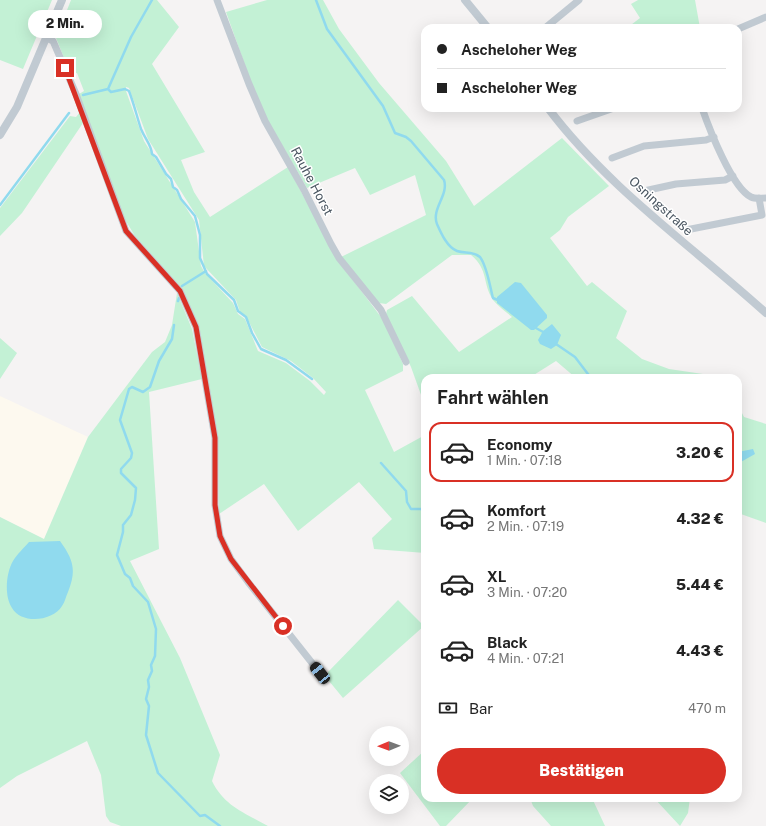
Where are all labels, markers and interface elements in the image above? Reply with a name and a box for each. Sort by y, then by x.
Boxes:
callout: 2 Min. [28,10,102,38]
text: 2 Min. [46,16,84,31]
text: Ascheloher Weg [461,41,577,58]
route end [56,59,74,77]
text: Ascheloher Weg [461,79,577,96]
street label: Rauhe Horst [288,144,336,218]
street label: Osningstraße [626,173,696,239]
text: Fahrt wählen [437,387,549,408]
icon: car [439,434,475,470]
text: Economy [487,436,552,453]
text: 3.20 € [676,444,724,461]
text: 1 Min. · 07:18 [487,453,562,468]
icon: car [439,500,475,536]
text: Komfort [487,502,546,519]
text: 4.32 € [676,510,724,527]
text: 2 Min. · 07:19 [487,519,564,534]
icon: car [439,566,475,602]
text: XL [487,568,506,585]
text: 5.44 € [676,576,724,593]
text: 3 Min. · 07:20 [487,585,567,600]
route start [274,617,292,635]
icon: car [439,632,475,668]
text: Black [487,634,527,651]
text: 4.43 € [676,642,724,659]
text: 4 Min. · 07:21 [487,651,564,666]
car [308,660,332,686]
icon: cash [437,697,459,719]
text: Bar [469,700,493,717]
text: 470 m [688,701,726,716]
north arrow [369,726,409,766]
map controls [369,726,409,814]
button: Bestätigen [437,748,726,794]
button: layers [369,774,409,814]

